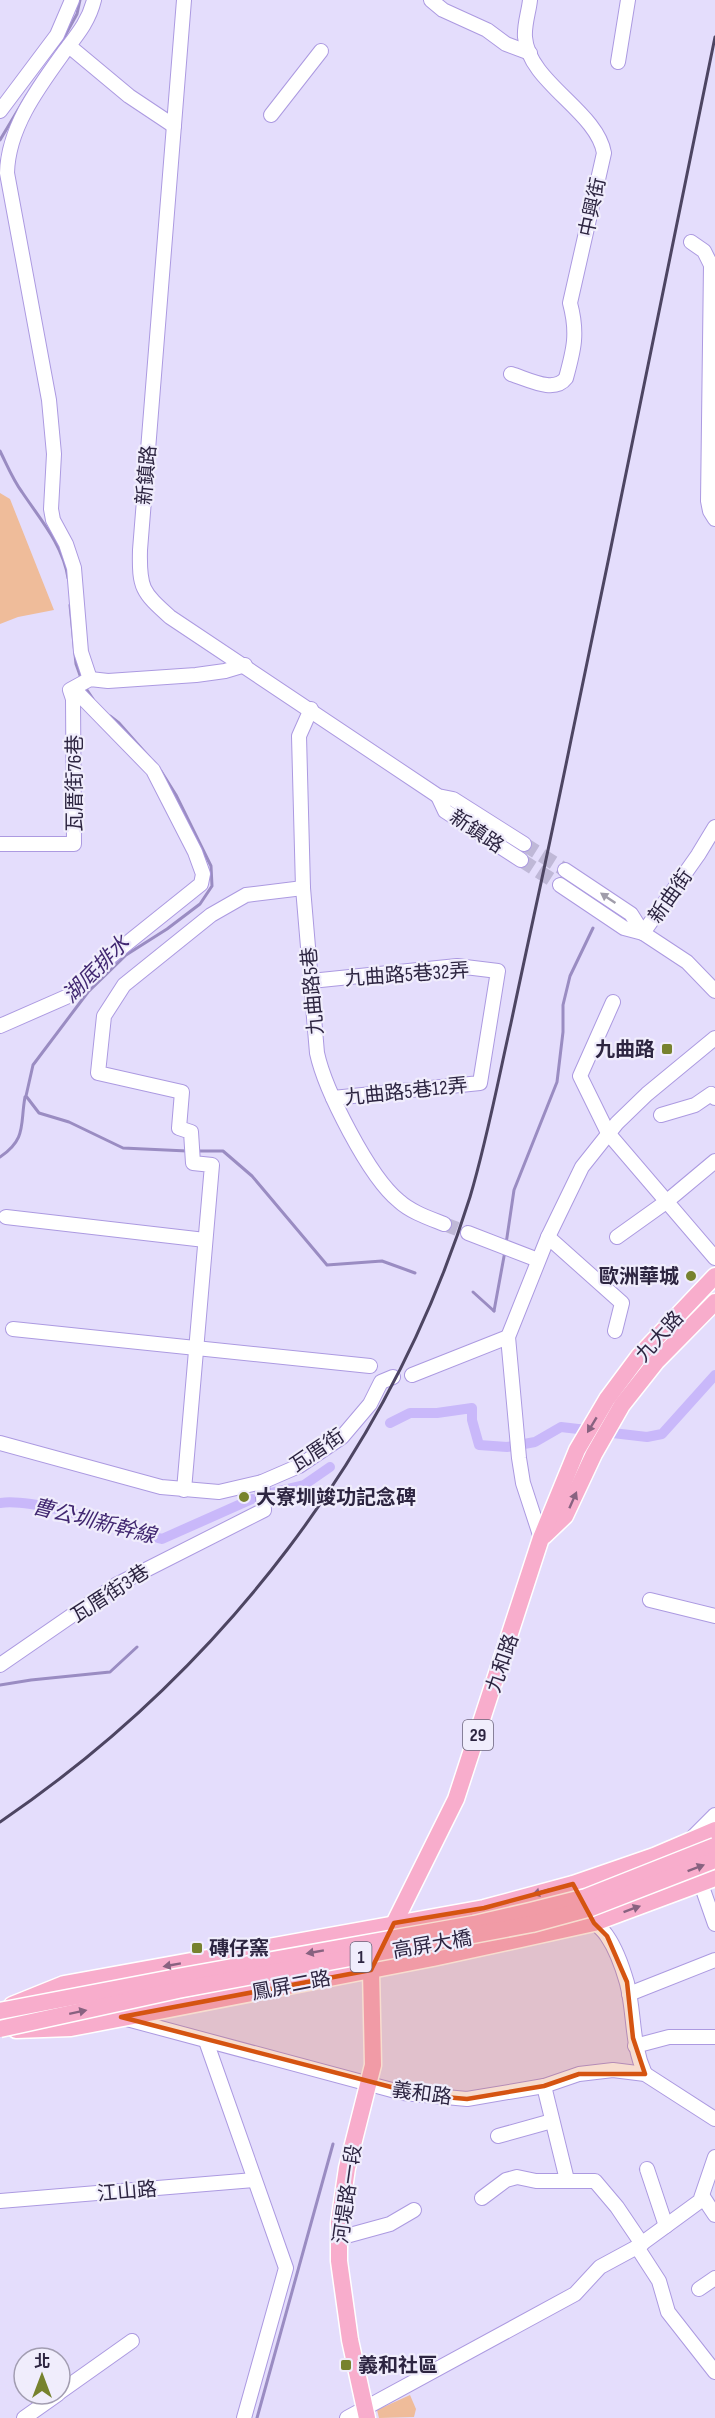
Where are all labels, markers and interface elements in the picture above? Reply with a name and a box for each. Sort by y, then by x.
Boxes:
street label: 中興街 [575,175,611,239]
street label: 新鎮路 [132,444,162,506]
street label: 瓦厝街76巷 [63,735,87,831]
street label: 新鎮路 [445,805,508,859]
street label: 新曲街 [644,865,698,928]
one-way arrow [600,893,616,904]
water label: 湖底排水 [58,930,136,1008]
street label: 九曲路5巷 [297,946,329,1036]
street label: 九曲路5巷32弄 [344,959,470,991]
place label: 九曲路 [595,1038,655,1062]
marker: 九曲路 [660,1042,674,1056]
street label: 九曲路5巷12弄 [343,1074,469,1110]
place label: 歐洲華城 [599,1265,679,1289]
marker: 歐洲華城 [684,1269,698,1283]
street label: 九大路 [631,1306,689,1367]
one-way arrow [587,1417,597,1434]
street label: 瓦厝街 [286,1424,349,1478]
place label: 大寮圳竣功記念碑 [256,1486,416,1510]
marker: 大寮圳竣功記念碑 [237,1490,251,1504]
one-way arrow [568,1490,578,1508]
water label: 曹公圳新幹線 [30,1494,160,1549]
street label: 瓦厝街3巷 [67,1560,154,1628]
street label: 九和路 [482,1631,524,1696]
road number: 29 [463,1720,493,1750]
one-way arrow [687,1862,705,1872]
one-way arrow [532,1888,551,1898]
one-way arrow [623,1904,641,1914]
street label: 高屏大橋 [391,1926,474,1964]
place label: 磚仔窯 [209,1937,269,1961]
marker: 磚仔窯 [190,1941,204,1955]
road number: 1 [350,1942,372,1972]
one-way arrow [305,1948,324,1957]
one-way arrow [162,1961,181,1970]
street label: 鳳屏二路 [250,1967,333,2005]
one-way arrow [68,2007,87,2016]
street label: 義和路 [390,2078,453,2110]
street label: 河堤路一段 [329,2143,367,2245]
street label: 江山路 [96,2177,158,2207]
north arrow [12,2346,72,2406]
text: 北 [34,2353,50,2372]
place label: 義和社區 [358,2354,438,2378]
marker: 義和社區 [339,2358,353,2372]

